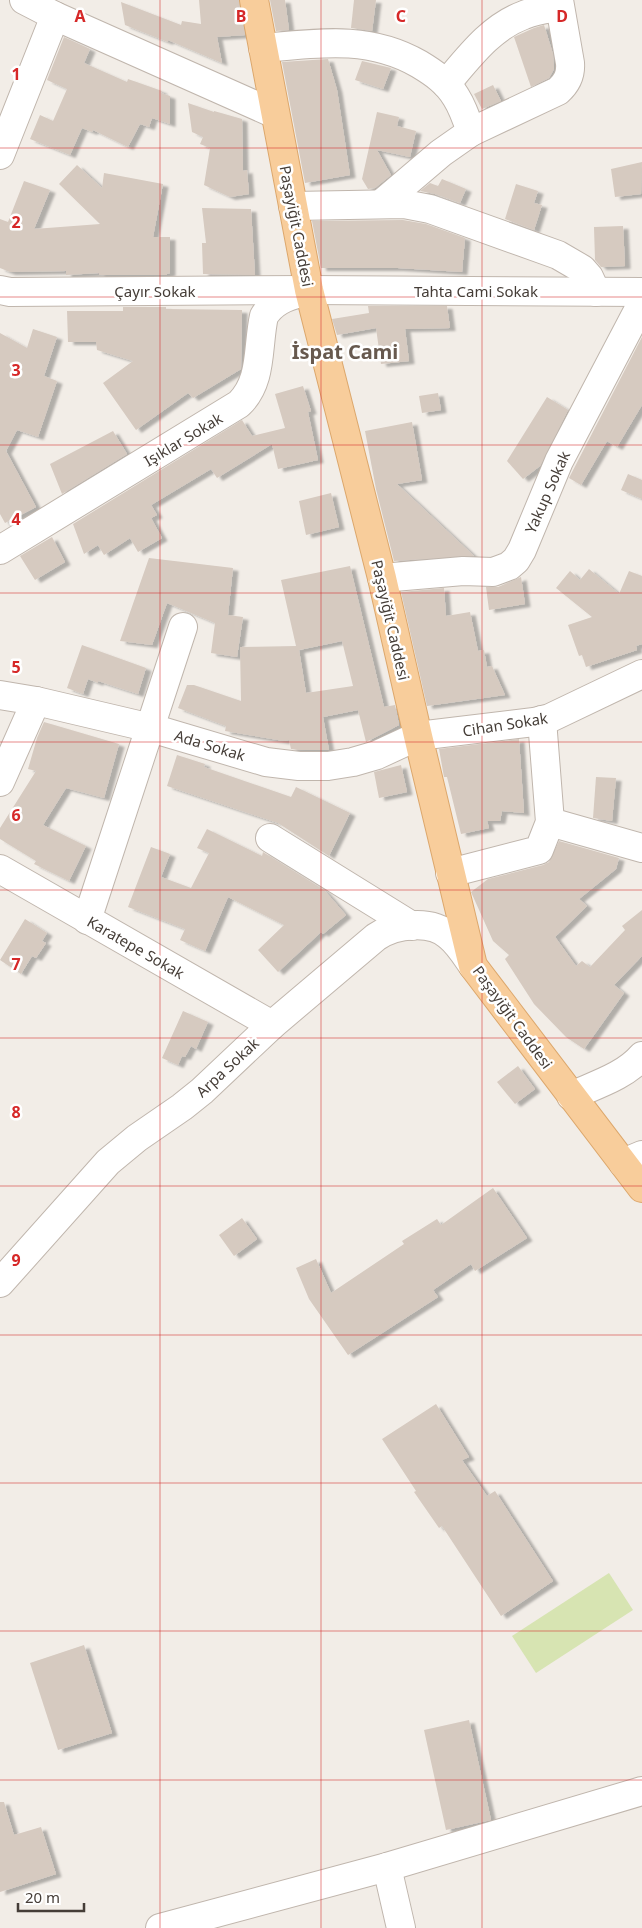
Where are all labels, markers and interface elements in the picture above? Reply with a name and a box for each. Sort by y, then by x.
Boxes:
text: A [74,5,86,27]
text: B [236,5,246,27]
text: C [396,5,406,27]
text: D [556,5,568,27]
text: 1 [11,63,21,85]
street label: Paşayiğit Caddesi [275,164,319,288]
text: 2 [11,211,21,233]
street label: Çayır Sokak [114,281,196,301]
street label: Tahta Cami Sokak [414,281,538,301]
district label: İspat Cami [292,338,398,365]
text: 3 [11,359,21,381]
street label: Işıklar Sokak [140,408,226,470]
street label: Yakup Sokak [520,448,574,536]
text: 4 [11,508,21,530]
street label: Paşayiğit Caddesi [367,558,415,682]
text: 5 [11,656,21,678]
street label: Cihan Sokak [461,707,549,741]
street label: Ada Sokak [172,725,248,765]
text: 6 [11,804,21,826]
street label: Karatepe Sokak [84,911,188,983]
text: 7 [11,953,21,975]
street label: Paşayiğit Caddesi [469,961,557,1073]
street label: Arpa Sokak [191,1033,263,1101]
text: 8 [11,1101,21,1123]
text: 9 [11,1249,21,1271]
scale bar [18,1880,84,1912]
text: 20 m [25,1887,60,1907]

